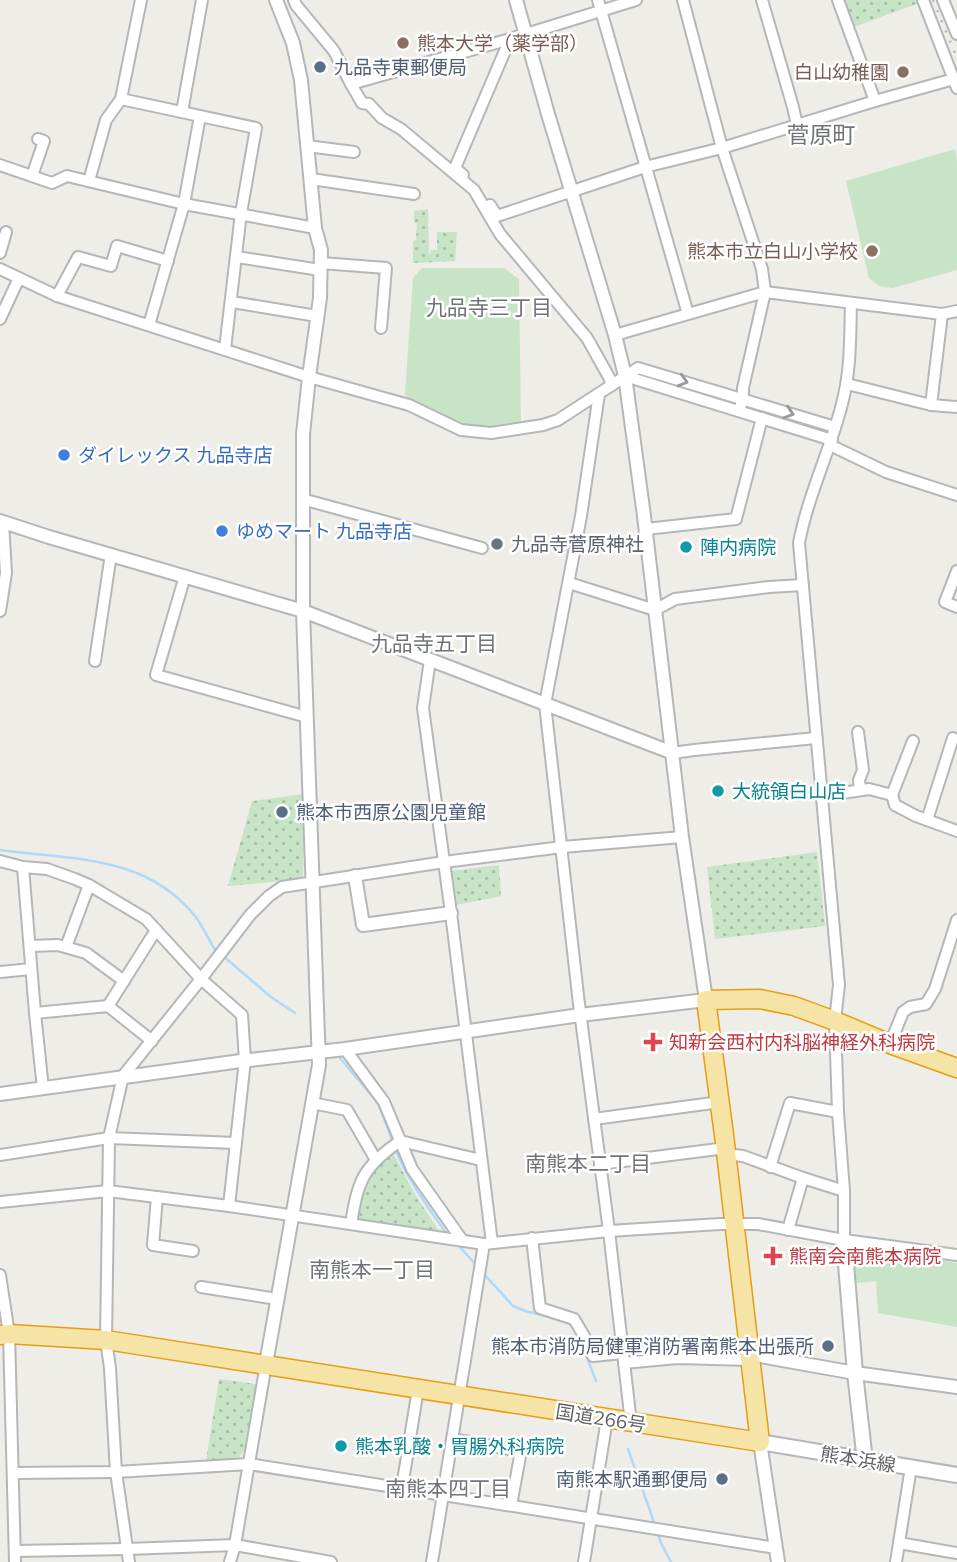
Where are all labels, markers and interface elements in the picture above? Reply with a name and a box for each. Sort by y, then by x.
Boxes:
place label: 熊本大学（薬学部） [417,31,588,55]
marker: 熊本大学（薬学部） [395,35,411,51]
place label: 九品寺東郵便局 [334,55,467,79]
marker: 九品寺東郵便局 [312,59,328,75]
place label: 白山幼稚園 [794,60,889,84]
marker: 白山幼稚園 [895,64,911,80]
district label: 菅原町 [787,120,856,149]
place label: 熊本市立白山小学校 [687,239,858,263]
marker: 熊本市立白山小学校 [864,243,880,259]
district label: 九品寺三丁目 [426,294,552,320]
one-way arrow [677,372,689,387]
one-way arrow [782,405,795,419]
place label: ダイレックス 九品寺店 [78,443,272,467]
marker: ダイレックス 九品寺店 [56,447,72,463]
place label: ゆめマート 九品寺店 [236,519,412,543]
marker: ゆめマート 九品寺店 [214,523,230,539]
place label: 九品寺菅原神社 [511,532,644,556]
place label: 陣内病院 [700,535,776,559]
marker: 九品寺菅原神社 [489,536,505,552]
marker: 陣内病院 [678,539,694,555]
district label: 九品寺五丁目 [371,630,497,656]
place label: 大統領白山店 [732,779,846,803]
marker: 大統領白山店 [710,783,726,799]
place label: 熊本市西原公園児童館 [296,800,486,824]
marker: 熊本市西原公園児童館 [274,804,290,820]
place label: 知新会西村内科脳神経外科病院 [669,1030,935,1054]
marker: 知新会西村内科脳神経外科病院 [643,1032,663,1052]
district label: 南熊本二丁目 [525,1150,651,1176]
place label: 熊南会南熊本病院 [789,1244,941,1268]
marker: 熊南会南熊本病院 [763,1246,783,1266]
district label: 南熊本一丁目 [309,1256,435,1282]
place label: 熊本市消防局健軍消防署南熊本出張所 [491,1334,814,1358]
marker: 熊本市消防局健軍消防署南熊本出張所 [820,1338,836,1354]
street label: 国道266号 [554,1399,648,1437]
place label: 熊本乳酸・胃腸外科病院 [355,1434,564,1458]
marker: 熊本乳酸・胃腸外科病院 [333,1438,349,1454]
street label: 熊本浜線 [819,1441,897,1477]
place label: 南熊本駅通郵便局 [556,1467,708,1491]
marker: 南熊本駅通郵便局 [714,1471,730,1487]
district label: 南熊本四丁目 [385,1475,511,1501]

